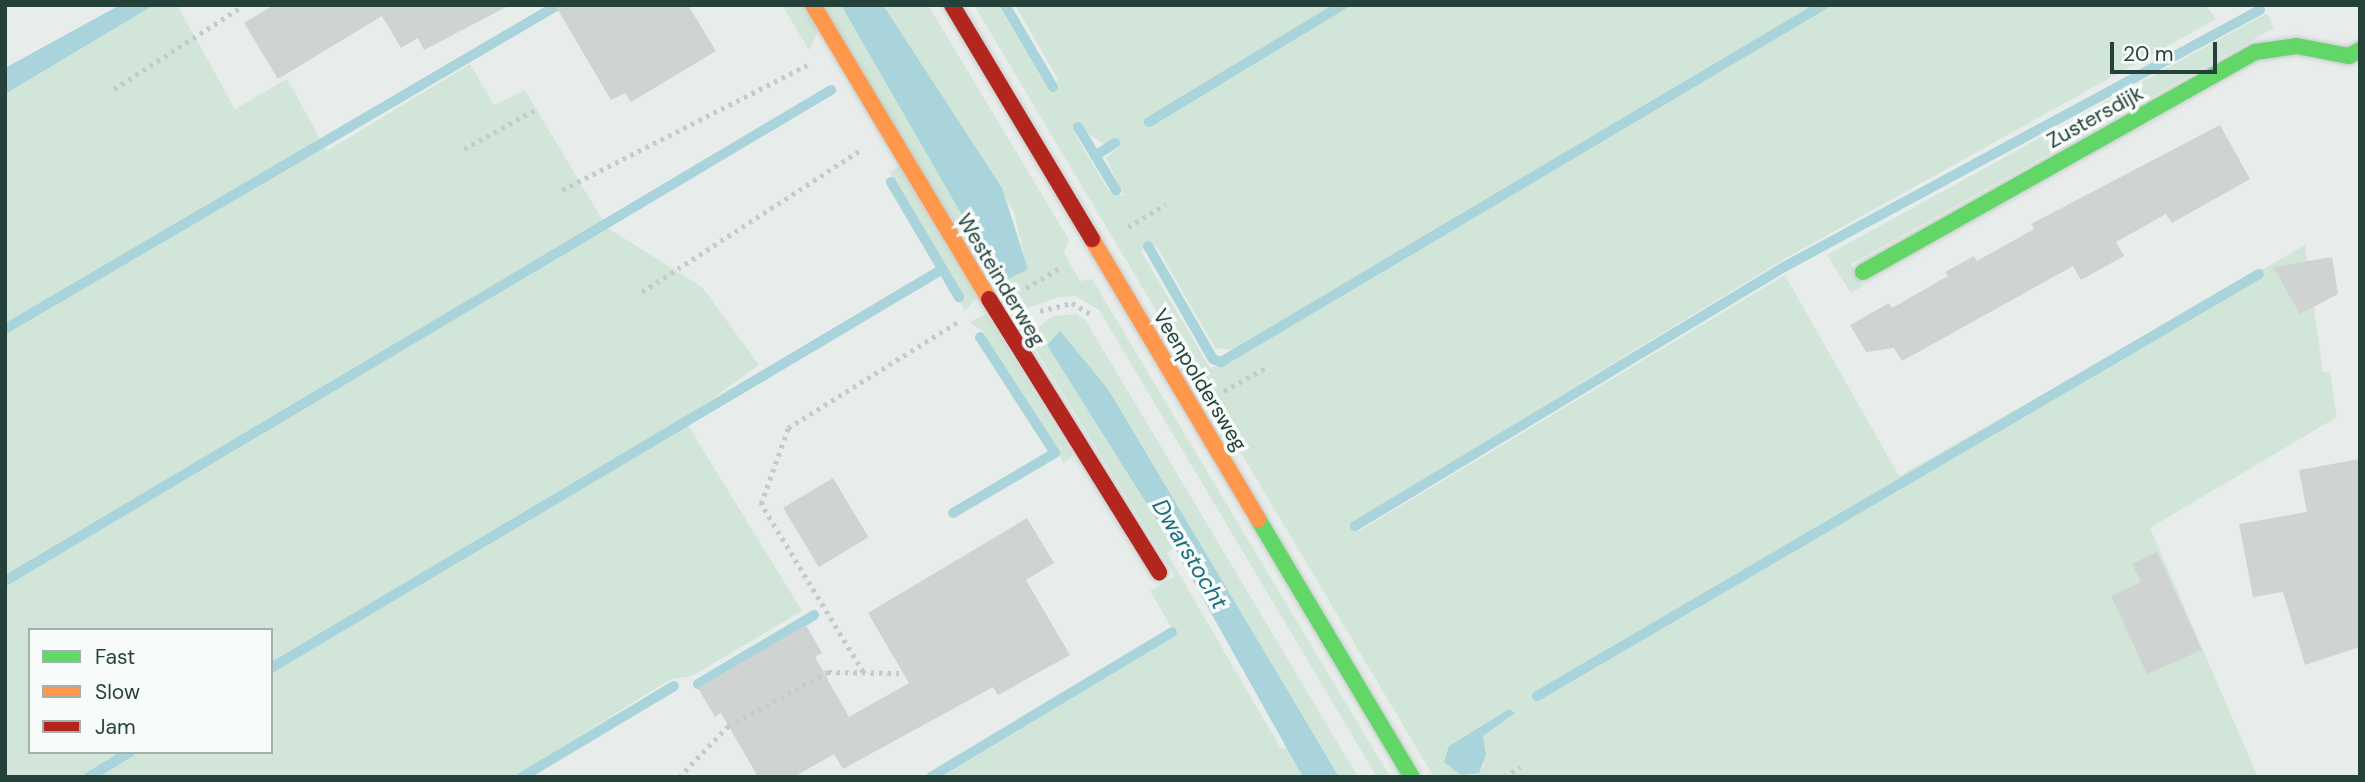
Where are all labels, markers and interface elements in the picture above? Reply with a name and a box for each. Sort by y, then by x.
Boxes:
scale bar [2113,28,2220,72]
text: 20 m [2123,40,2174,68]
street label: Zustersdijk [2043,80,2147,154]
street label: Westeinderweg [951,209,1051,351]
street label: Veenpoldersweg [1148,304,1252,456]
water label: Dwarstocht [1146,494,1234,614]
legend [28,628,273,754]
text: Fast [95,643,135,671]
text: Slow [95,678,140,706]
text: Jam [95,713,136,741]

